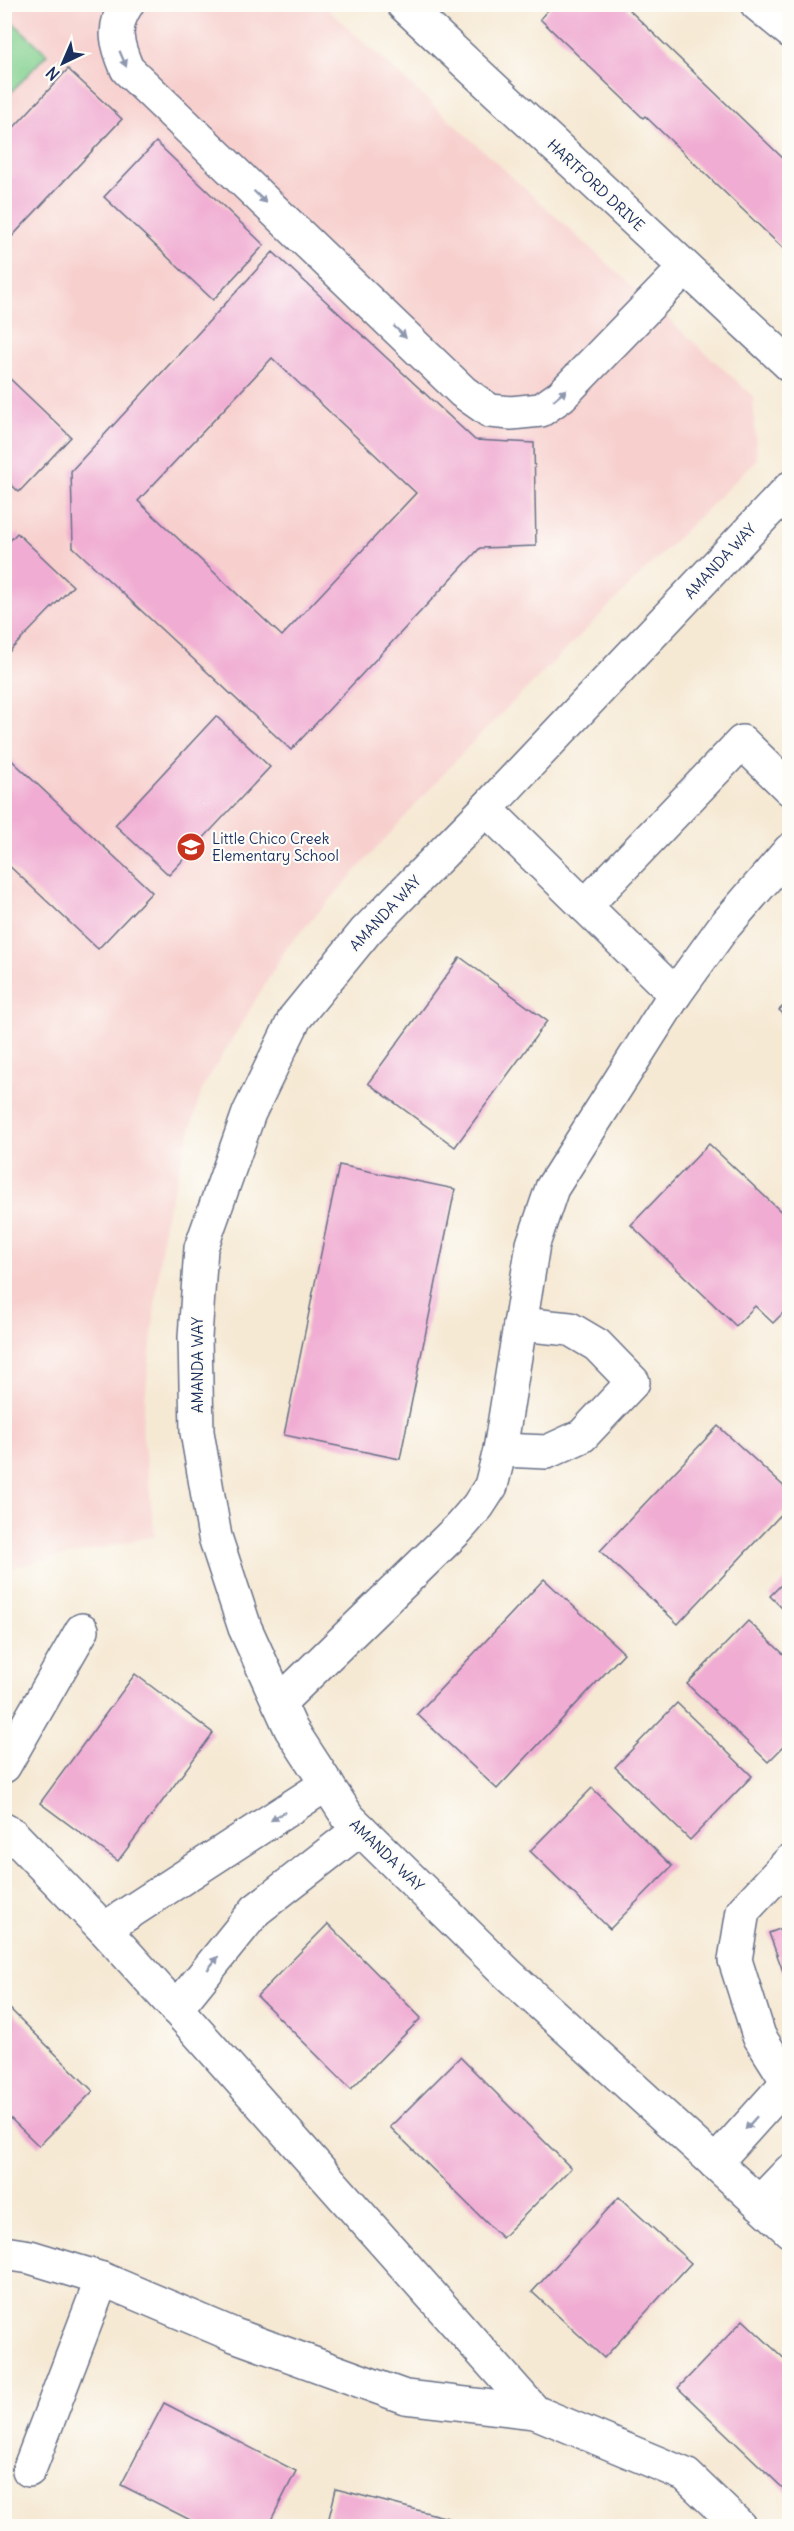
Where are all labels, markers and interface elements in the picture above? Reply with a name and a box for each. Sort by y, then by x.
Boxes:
north arrow [33,33,93,93]
one-way arrow [119,50,128,68]
text: N [42,63,64,85]
street label: HARTFORD DRIVE [543,135,649,235]
one-way arrow [252,189,266,203]
one-way arrow [393,325,408,339]
one-way arrow [552,389,567,402]
street label: AMANDA WAY [680,519,760,603]
place label: Little Chico Creek Elementary School [212,829,339,865]
school or university icon: Little Chico Creek Elementary School [175,831,207,863]
street label: AMANDA WAY [345,871,425,955]
street label: AMANDA WAY [188,1316,207,1413]
one-way arrow [270,1810,286,1821]
street label: AMANDA WAY [346,1815,429,1896]
one-way arrow [206,1956,219,1971]
one-way arrow [744,2115,758,2130]

